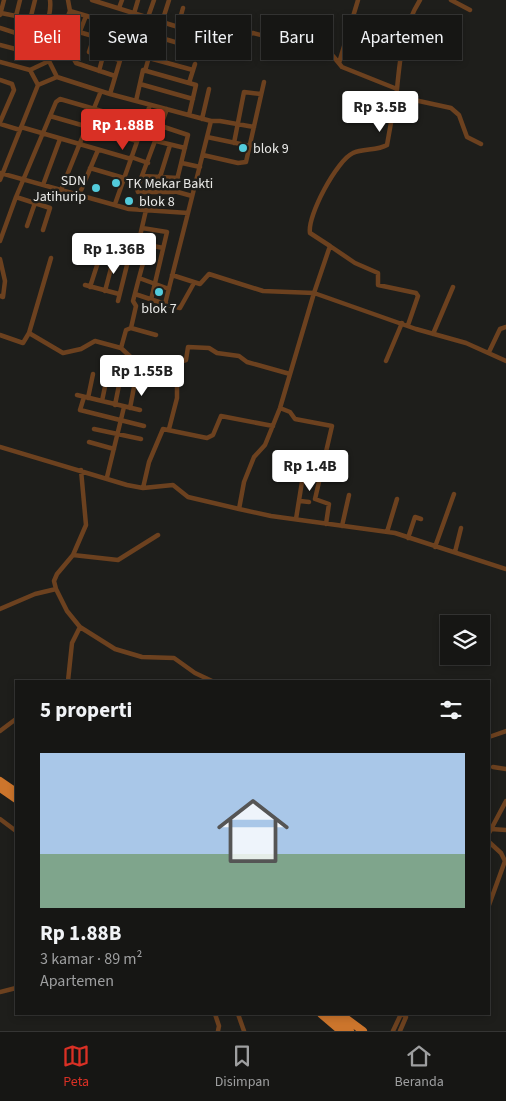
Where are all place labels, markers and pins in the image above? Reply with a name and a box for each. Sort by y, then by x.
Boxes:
pin: Rp 3.5B [334,90,426,133]
pin: Rp 1.88B [71,108,175,151]
place label: blok 9 [253,139,289,159]
marker: blok 9 [237,142,249,154]
place label: SDN Jatihurip [33,171,86,207]
place label: TK Mekar Bakti [126,174,213,194]
marker: TK Mekar Bakti [110,177,122,189]
marker: SDN Jatihurip [90,182,102,194]
place label: blok 8 [139,192,175,212]
marker: blok 8 [123,195,135,207]
pin: Rp 1.36B [62,232,166,275]
marker: blok 7 [153,286,165,298]
place label: blok 7 [141,299,177,319]
pin: Rp 1.55B [90,354,194,397]
pin: Rp 1.4B [264,450,356,492]

